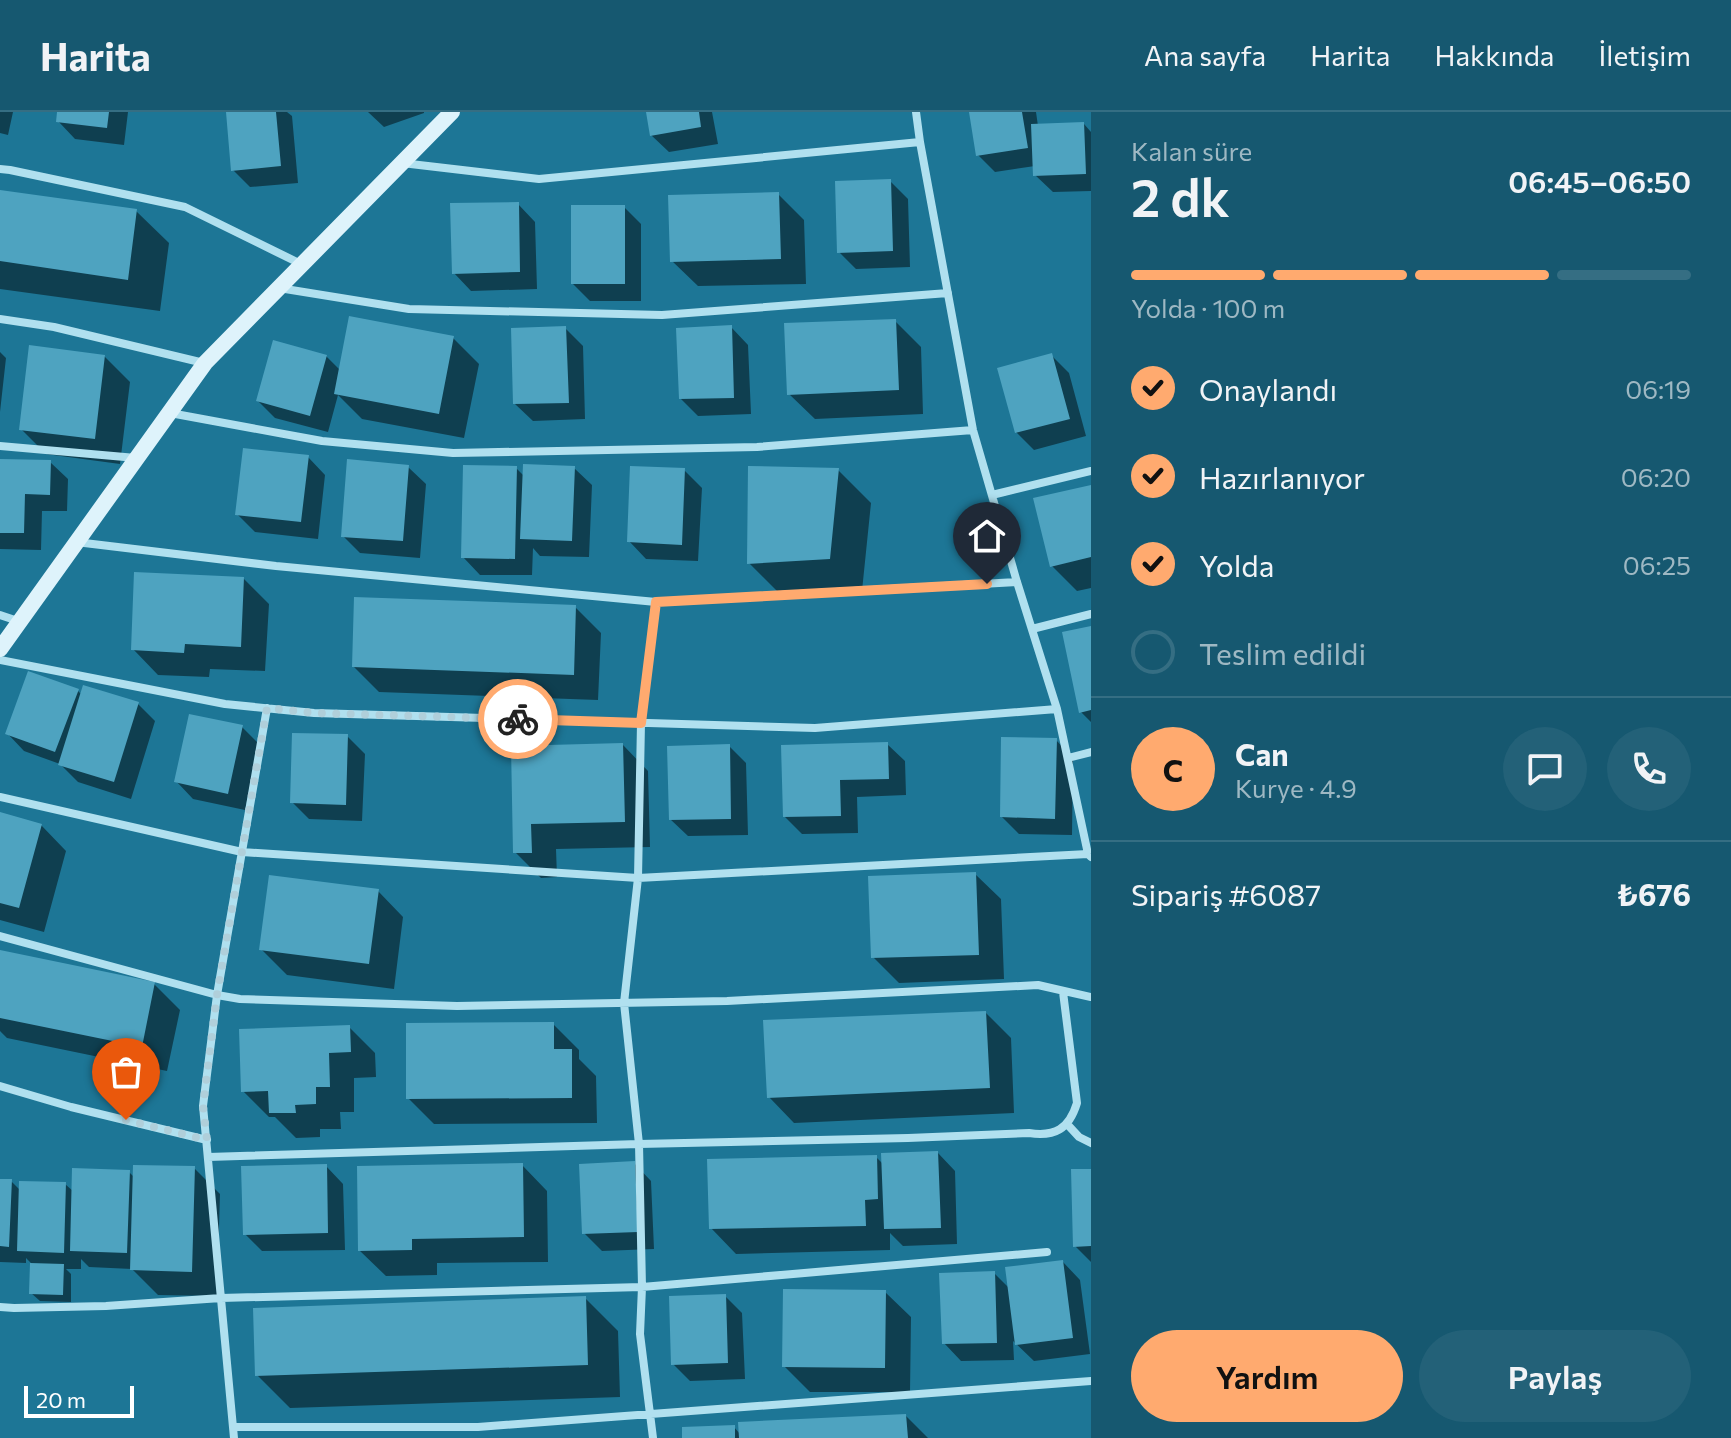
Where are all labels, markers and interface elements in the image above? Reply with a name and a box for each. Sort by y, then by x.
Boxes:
text: Harita [40,32,151,79]
text: Ana sayfa [1144,38,1266,72]
text: Harita [1310,38,1390,72]
text: Hakkında [1434,38,1554,72]
text: İletişim [1598,38,1691,72]
text: Kalan süre [1131,135,1252,166]
text: 06:45–06:50 [1508,162,1691,199]
text: 2 dk [1131,164,1230,228]
text: Yolda · 100 m [1131,292,1285,323]
icon: check [1131,366,1175,410]
text: Onaylandı [1199,370,1337,407]
text: 06:19 [1625,373,1691,404]
icon: check [1131,454,1175,498]
text: Hazırlanıyor [1199,458,1365,495]
text: 06:20 [1621,461,1691,492]
pin [953,502,1021,584]
icon: home [965,514,1009,558]
icon: check [1131,542,1175,586]
text: Yolda [1199,546,1274,583]
text: 06:25 [1623,549,1691,580]
text: Teslim edildi [1199,634,1366,671]
courier [478,679,558,759]
icon: bike [496,697,540,741]
button: chat [1503,727,1587,811]
button: phone [1607,727,1691,811]
text: Can [1235,735,1289,772]
text: C [1163,751,1183,788]
text: Kurye · 4.9 [1235,772,1357,803]
text: Sipariş #6087 [1131,875,1321,912]
text: ₺676 [1616,875,1691,912]
pin [92,1038,160,1120]
icon: bag [104,1050,148,1094]
button: Yardım [1131,1330,1403,1422]
button: Paylaş [1419,1330,1691,1422]
scale bar [24,1382,134,1418]
text: 20 m [36,1386,86,1413]

